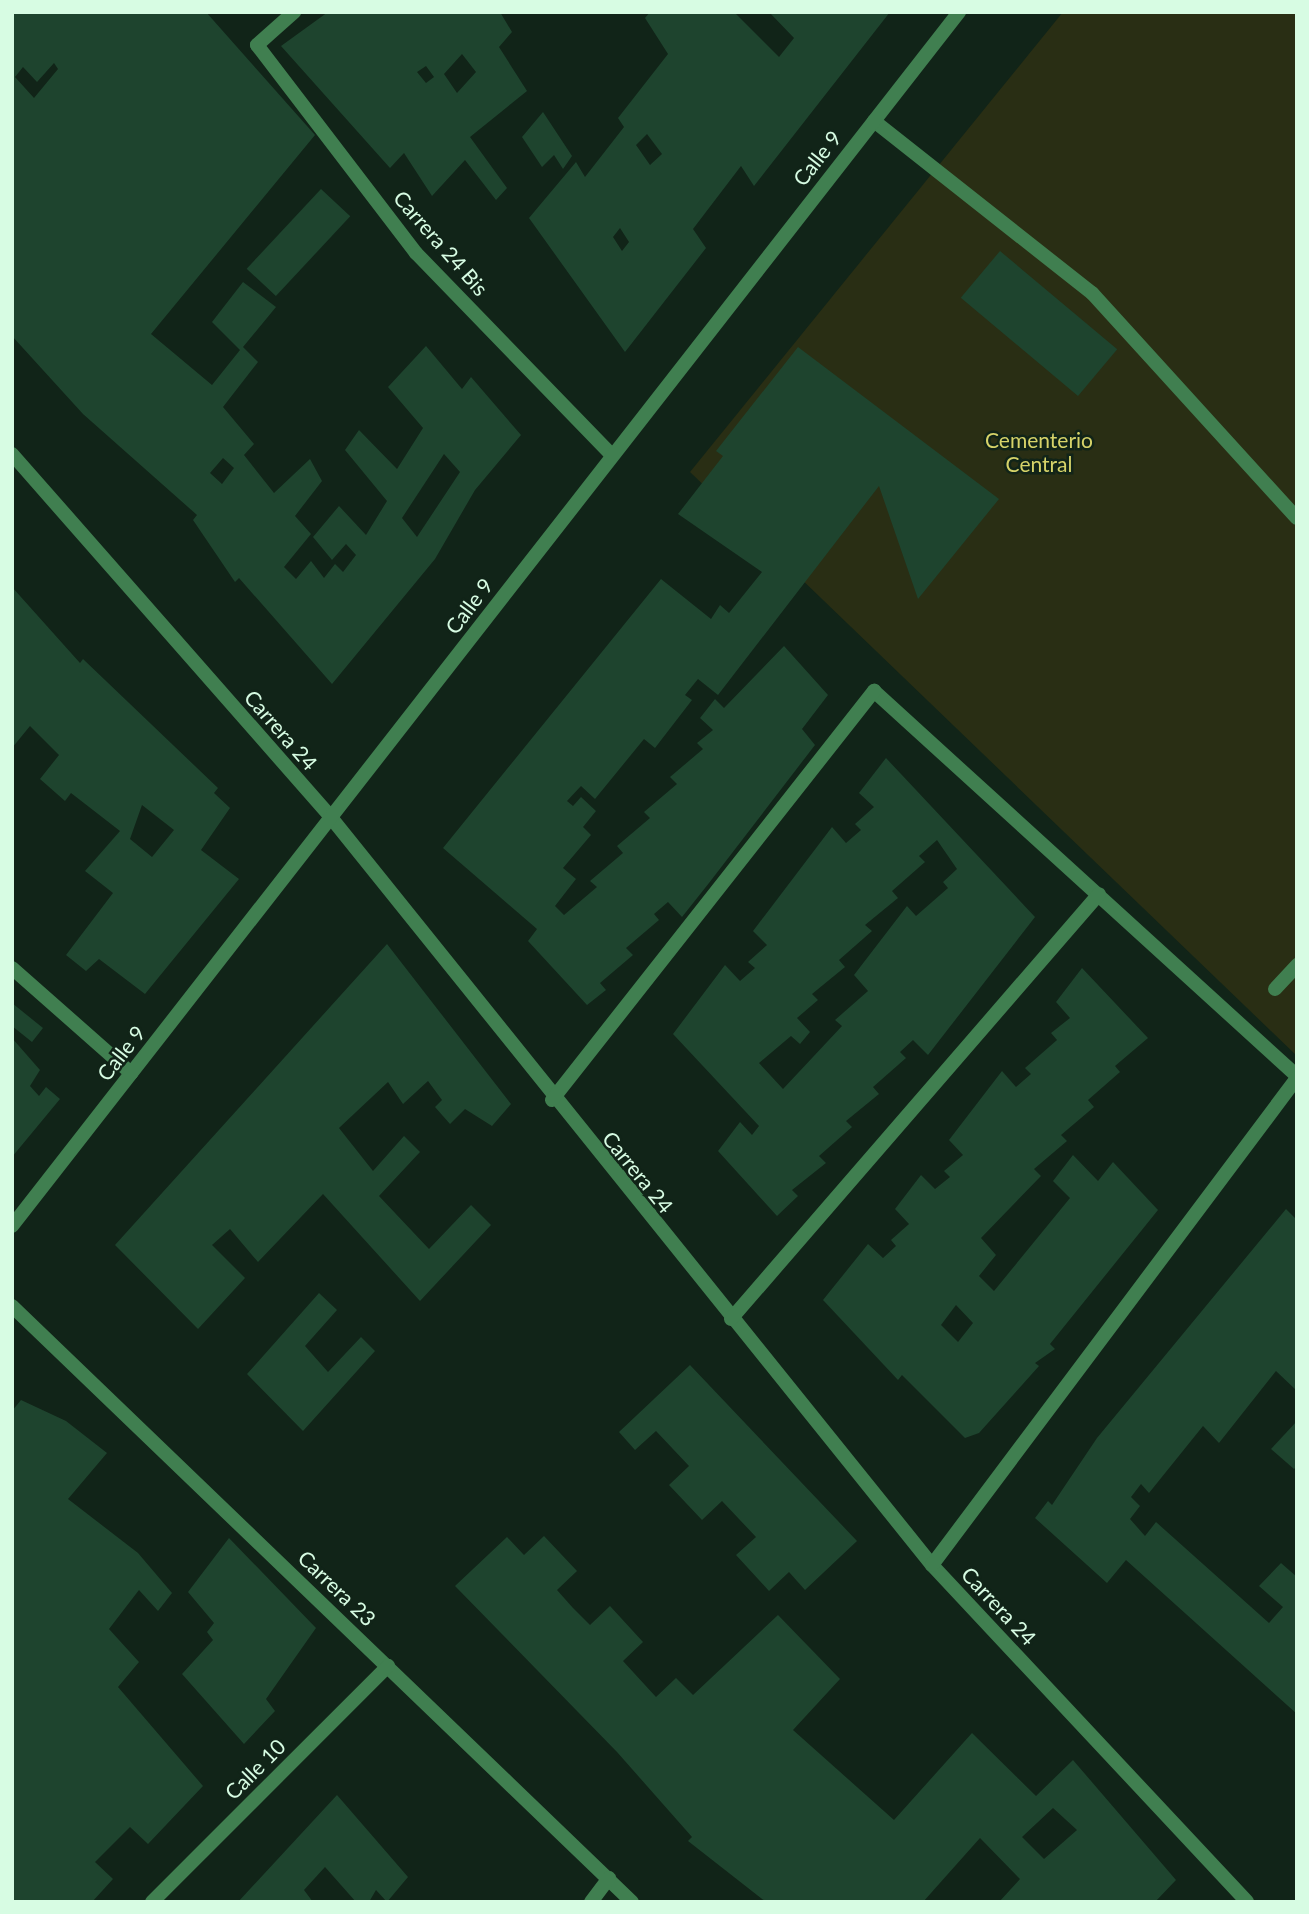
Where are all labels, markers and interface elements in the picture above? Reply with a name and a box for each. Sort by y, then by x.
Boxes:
street label: Calle 9 [788,125,846,191]
street label: Carrera 24 Bis [389,185,493,301]
park label: Cementerio Central [985,427,1093,477]
street label: Calle 9 [440,573,498,639]
street label: Carrera 24 [239,685,323,775]
street label: Calle 9 [92,1020,150,1086]
street label: Carrera 24 [597,1126,679,1218]
street label: Carrera 23 [293,1545,381,1631]
street label: Carrera 24 [956,1562,1042,1650]
street label: Calle 10 [220,1734,290,1804]

